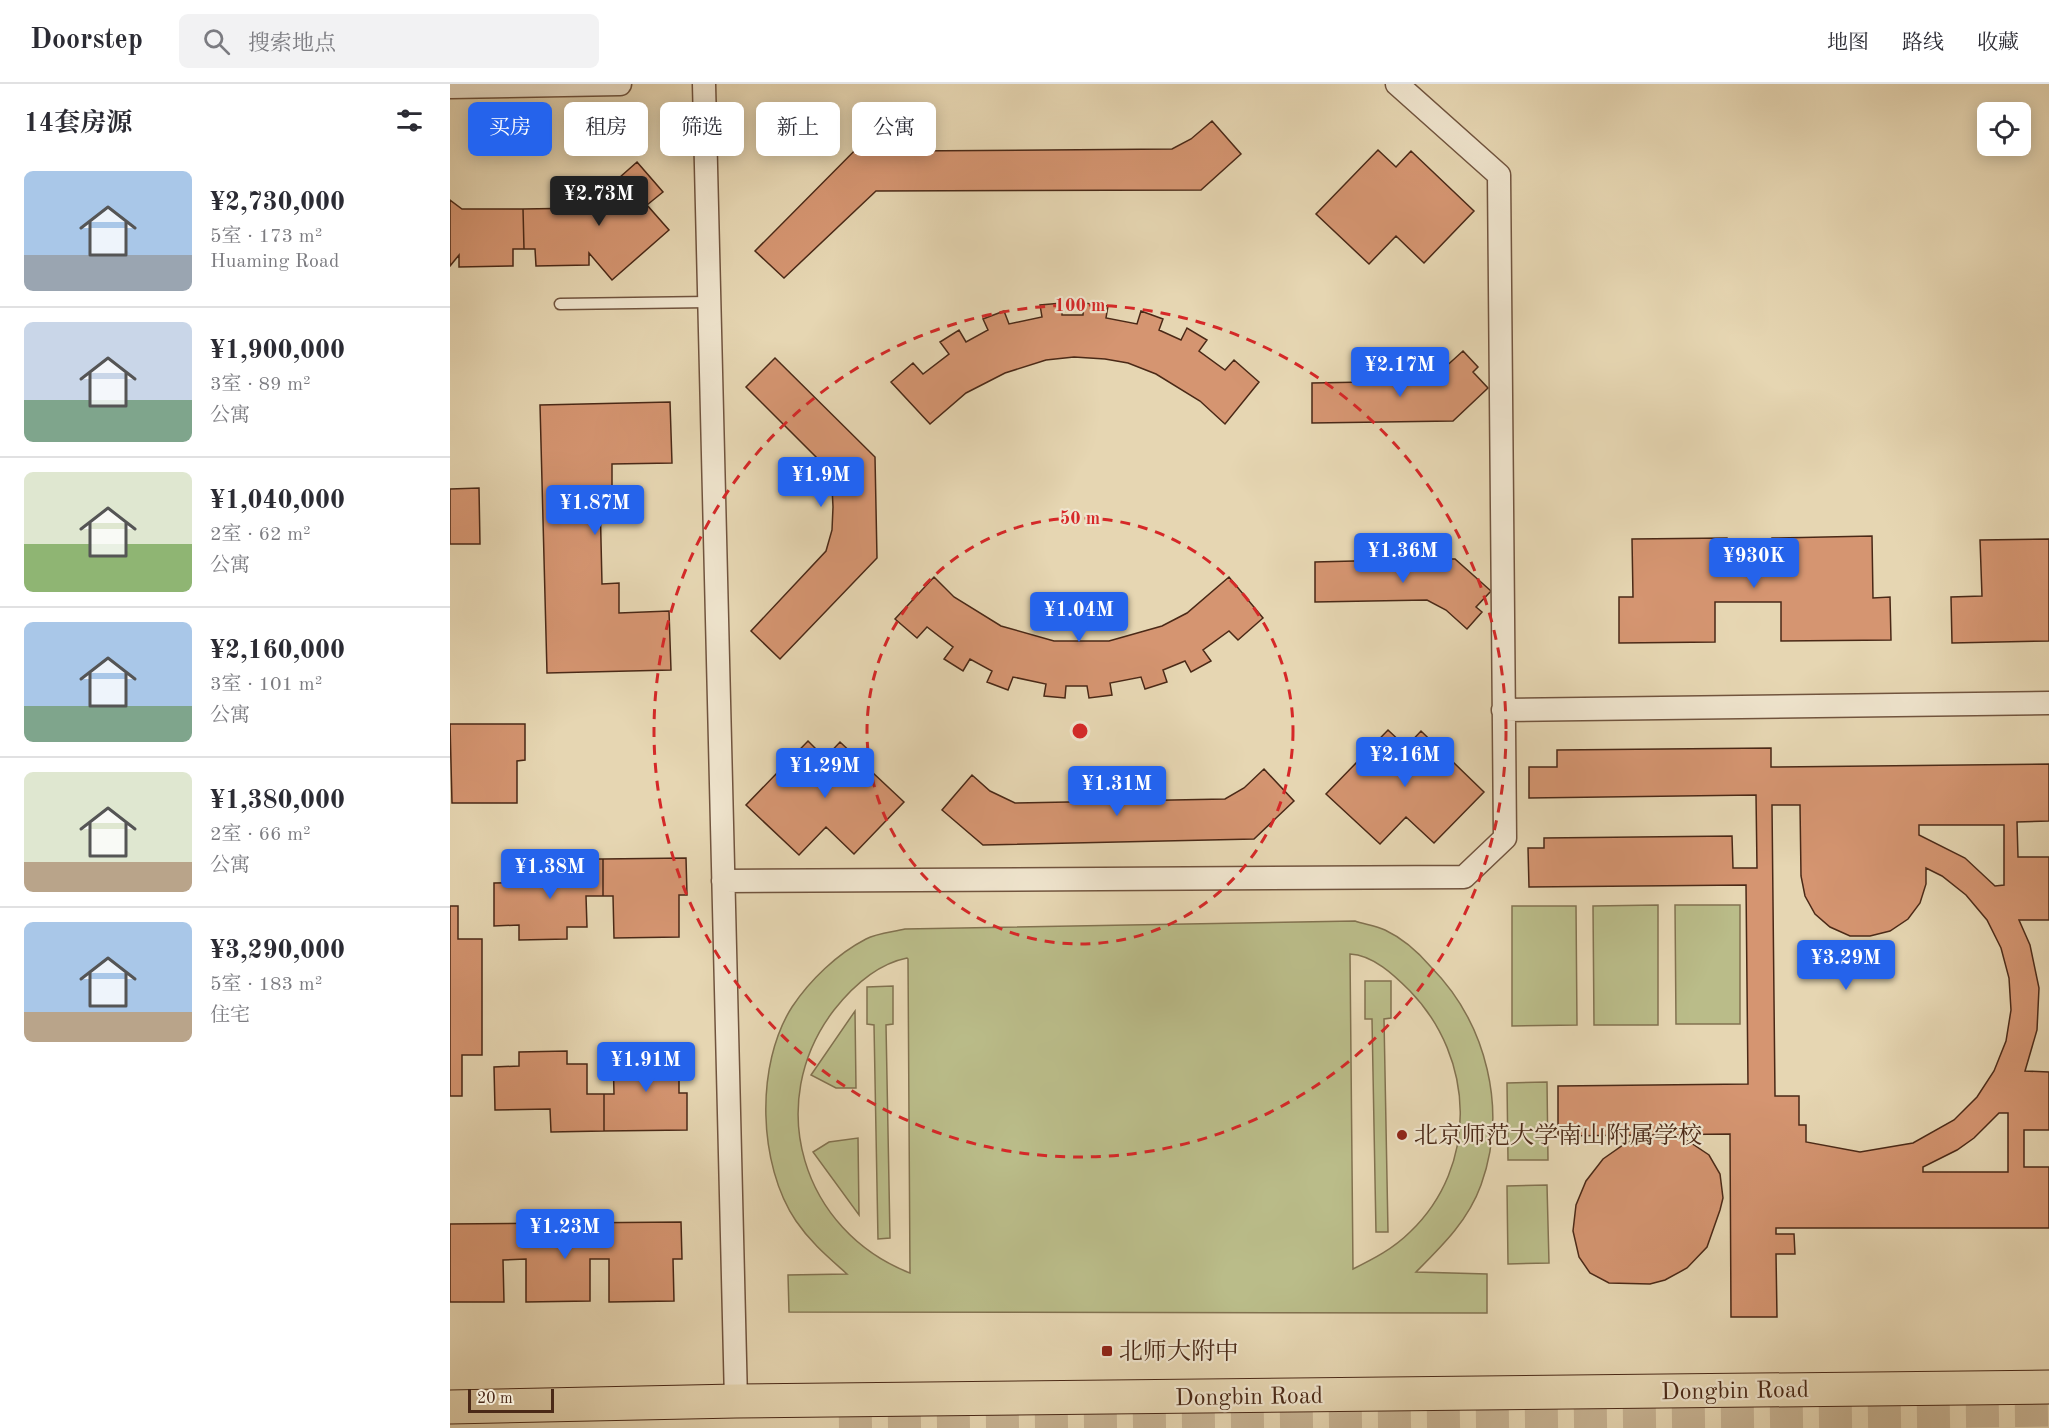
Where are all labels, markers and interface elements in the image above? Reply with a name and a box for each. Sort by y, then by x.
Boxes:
search box [179,14,599,68]
icon: search [200,25,233,58]
text: Doorstep [30,27,143,55]
text: 搜索地点 [248,33,336,55]
text: 地图 [1827,33,1869,54]
text: 路线 [1902,33,1944,54]
text: 收藏 [1977,33,2019,54]
chip: 买房 [468,102,552,156]
chip: 租房 [564,102,648,156]
chip: 筛选 [660,102,744,156]
chip: 新上 [756,102,840,156]
chip: 公寓 [852,102,936,156]
map controls [1977,102,2031,156]
button: locate [1977,102,2031,156]
icon: filters [393,104,426,137]
text: 14套房源 [24,111,132,137]
pin: ¥2.73M [550,176,648,227]
text: ¥2.73M [564,185,634,205]
text: ¥2,730,000 [210,190,345,216]
icon: home [72,195,144,267]
text: 5室 · 173 m² [210,227,322,247]
text: Huaming Road [210,252,339,272]
text: 100 m [1055,297,1105,315]
text: ¥1,900,000 [210,338,345,364]
icon: home [72,346,144,418]
pin: ¥2.17M [1351,347,1449,398]
text: ¥2.17M [1365,356,1435,376]
text: 3室 · 89 m² [210,375,311,395]
text: 公寓 [210,406,250,426]
pin: ¥1.9M [779,457,863,508]
text: ¥1.9M [792,466,850,486]
pin: ¥1.87M [546,485,644,536]
text: ¥1,040,000 [210,488,345,514]
text: ¥1.87M [560,494,630,514]
icon: home [72,496,144,568]
text: 50 m [1060,510,1100,528]
text: 2室 · 62 m² [210,525,311,545]
pin: ¥1.36M [1354,533,1452,584]
pin: ¥930K [1712,538,1796,589]
text: ¥1.36M [1368,542,1438,562]
text: ¥930K [1723,547,1785,567]
text: 公寓 [210,556,250,576]
pin: ¥1.04M [1030,592,1128,643]
text: ¥1.04M [1044,601,1114,621]
text: ¥2,160,000 [210,638,345,664]
icon: home [72,646,144,718]
text: 3室 · 101 m² [210,675,322,695]
text: 公寓 [210,706,250,726]
centre of rings [1070,721,1090,741]
pin: ¥2.16M [1356,737,1454,788]
text: ¥2.16M [1370,746,1440,766]
pin: ¥1.29M [776,748,874,799]
text: ¥1.29M [790,757,860,777]
pin: ¥1.31M [1068,766,1166,817]
text: ¥1.31M [1082,775,1152,795]
text: ¥1,380,000 [210,788,345,814]
icon: home [72,796,144,868]
text: 2室 · 66 m² [210,825,311,845]
pin: ¥1.38M [501,849,599,900]
text: 公寓 [210,856,250,876]
text: ¥1.38M [515,858,585,878]
text: ¥3,290,000 [210,938,345,964]
pin: ¥3.29M [1797,940,1895,991]
icon: home [72,946,144,1018]
text: ¥3.29M [1811,949,1881,969]
text: 5室 · 183 m² [210,975,322,995]
text: 住宅 [210,1006,250,1026]
pin: ¥1.91M [597,1042,695,1093]
text: ¥1.91M [611,1051,681,1071]
place label: 北京师范大学南山附属学校 [1414,1122,1702,1149]
marker: 北京师范大学南山附属学校 [1395,1128,1409,1142]
pin: ¥1.23M [516,1209,614,1260]
text: ¥1.23M [530,1218,600,1238]
place label: 北师大附中 [1119,1338,1239,1365]
marker: 北师大附中 [1100,1344,1114,1358]
street label: Dongbin Road [1661,1379,1809,1405]
street label: Dongbin Road [1175,1385,1323,1411]
scale bar [468,1386,554,1414]
text: 20 m [477,1391,513,1407]

